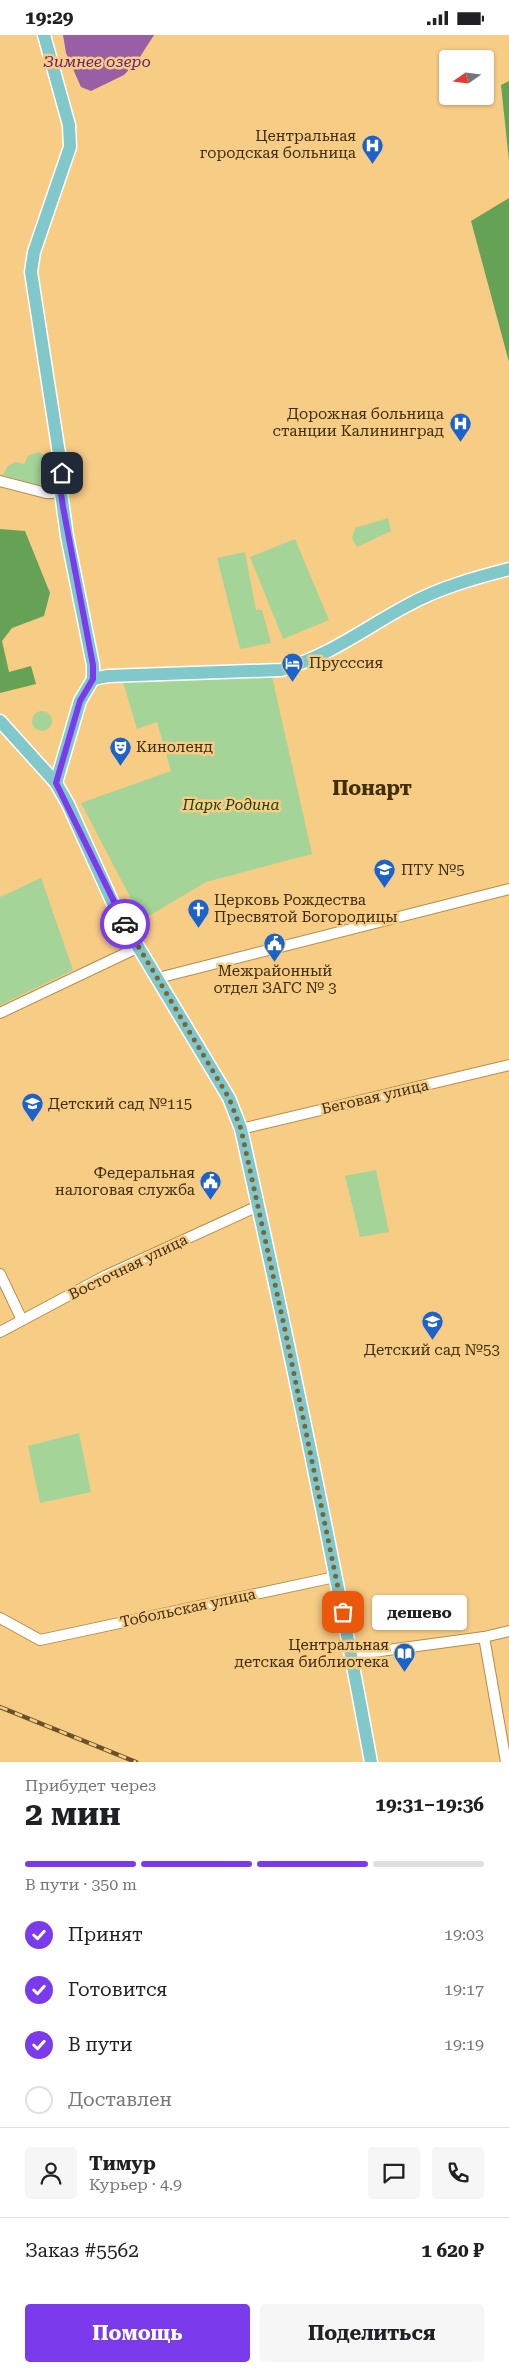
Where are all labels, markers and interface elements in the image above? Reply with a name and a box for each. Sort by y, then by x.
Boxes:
text: 19:29 [25,6,74,29]
north arrow [439,50,494,105]
map controls [439,50,494,105]
water label: Зимнее озеро [43,52,151,71]
place label: Центральная городская больница [200,127,356,162]
hospital icon: Центральная городская больница [360,133,384,164]
place label: Дорожная больница станции Калининград [273,405,445,440]
hospital icon: Дорожная больница станции Калининград [448,411,472,442]
pin [41,452,83,494]
icon: home [48,459,76,487]
hotel icon: Прусссия [281,651,305,682]
place label: Прусссия [309,654,383,672]
theatre icon: Киноленд [108,735,132,766]
place label: Киноленд [136,738,213,756]
district label: Понарт [332,776,412,800]
park label: Парк Родина [181,796,280,814]
school or university icon: ПТУ №5 [373,858,397,889]
place label: ПТУ №5 [401,861,465,879]
place label: Церковь Рождества Пресвятой Богородицы [214,891,397,926]
church icon: Церковь Рождества Пресвятой Богородицы [186,897,210,928]
courier [100,899,150,949]
icon: car [111,910,139,938]
public building icon: Межрайонный отдел ЗАГС № 3 [263,931,287,962]
place label: Межрайонный отдел ЗАГС № 3 [213,962,337,997]
street label: Беговая улица [320,1076,430,1118]
school or university icon: Детский сад №115 [20,1092,44,1123]
place label: Детский сад №115 [48,1095,192,1113]
place label: Федеральная налоговая служба [55,1164,195,1199]
public building icon: Федеральная налоговая служба [199,1170,223,1201]
street label: Восточная улица [66,1230,190,1304]
school or university icon: Детский сад №53 [420,1310,444,1341]
place label: Детский сад №53 [364,1341,500,1359]
street label: Тобольская улица [119,1585,257,1631]
pin [322,1591,364,1633]
callout: дешево [373,1595,468,1629]
icon: bag [329,1598,357,1626]
text: дешево [387,1603,452,1622]
place label: Центральная детская библиотека [235,1636,389,1671]
library icon: Центральная детская библиотека [393,1642,417,1673]
text: Прибудет через [25,1776,156,1795]
text: 19:31–19:36 [375,1793,484,1816]
text: 2 мин [25,1795,121,1833]
text: В пути · 350 m [25,1875,137,1894]
icon: check [25,1921,53,1949]
text: Принят [68,1923,143,1946]
text: 19:03 [444,1925,484,1944]
icon: check [25,1976,53,2004]
text: Готовится [68,1978,167,2001]
text: 19:17 [444,1980,484,1999]
icon: check [25,2031,53,2059]
text: В пути [68,2033,132,2056]
text: 19:19 [444,2035,484,2054]
text: Доставлен [68,2088,172,2111]
button: person [25,2147,77,2199]
button: chat [368,2147,420,2199]
button: phone [432,2147,484,2199]
text: Тимур [89,2152,156,2175]
text: Курьер · 4.9 [89,2175,182,2194]
text: Заказ #5562 [25,2239,139,2262]
text: 1 620 ₽ [421,2239,484,2262]
button: Помощь [25,2304,250,2362]
button: Поделиться [260,2304,484,2362]

